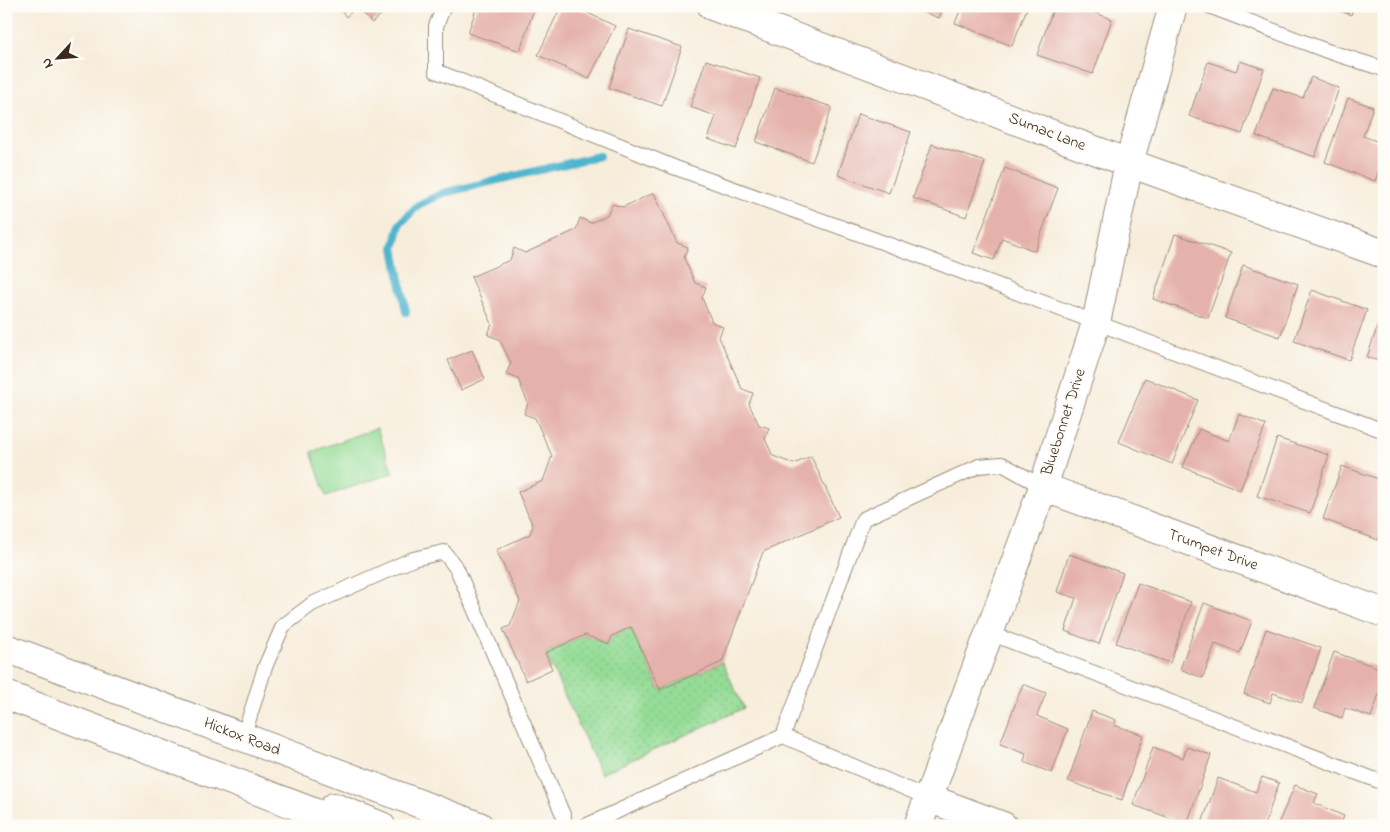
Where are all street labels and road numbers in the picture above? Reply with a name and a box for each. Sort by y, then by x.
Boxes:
street label: Sumac Lane [1005,106,1090,158]
street label: Bluebonnet Drive [1035,365,1093,480]
street label: Trumpet Drive [1165,523,1262,578]
street label: Hickox Road [200,711,284,763]

